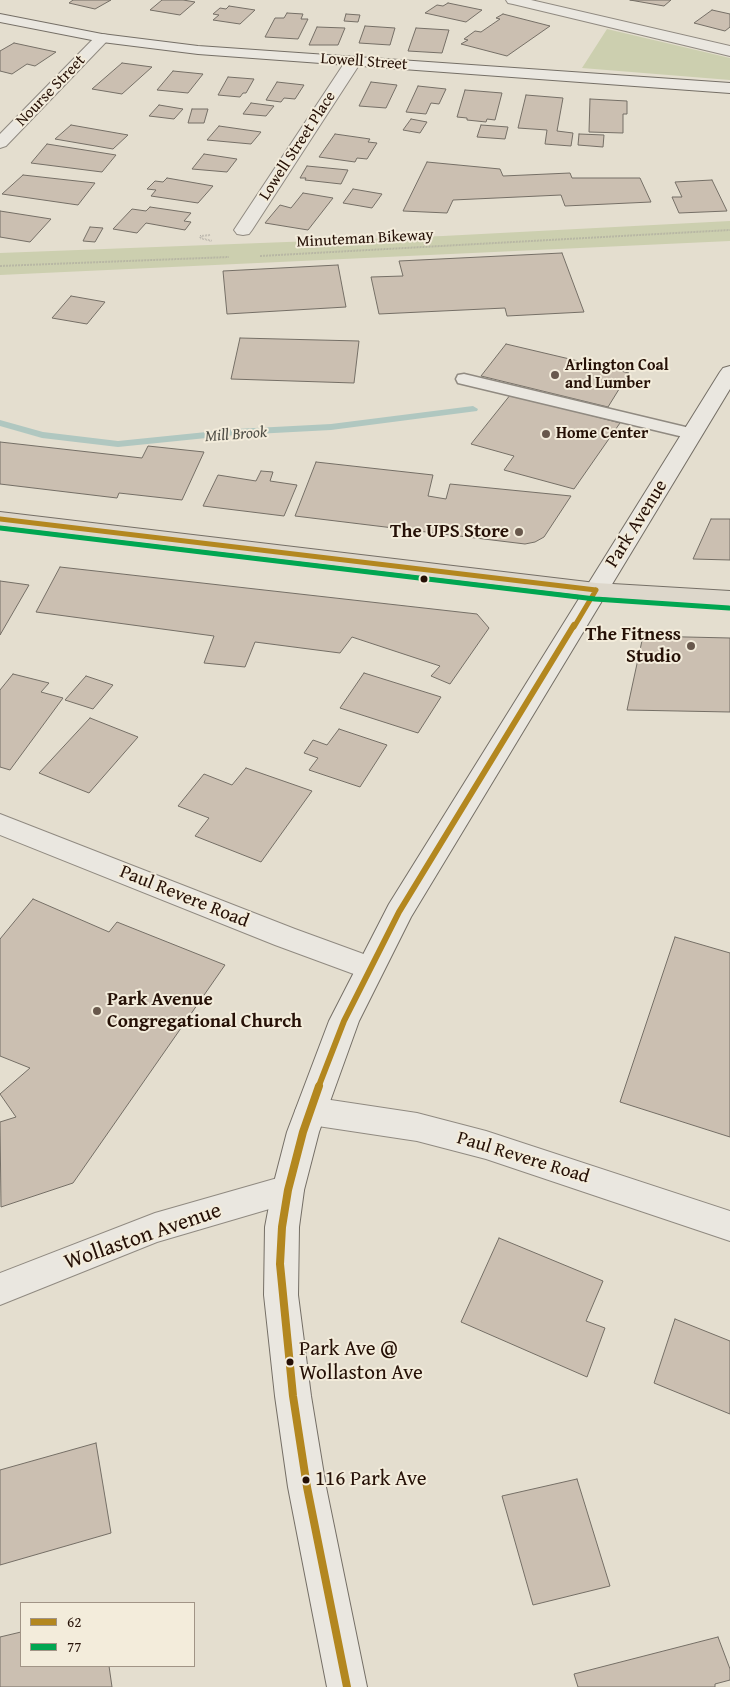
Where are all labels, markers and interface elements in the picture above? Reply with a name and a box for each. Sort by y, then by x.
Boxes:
street label: Lowell Street [320,49,408,75]
street label: Nourse Street [12,51,90,131]
street label: Lowell Street Place [256,88,340,204]
street label: Minuteman Bikeway [296,226,434,252]
place label: Arlington Coal and Lumber [565,356,669,394]
marker: Arlington Coal and Lumber [549,369,561,381]
water label: Mill Brook [204,423,268,447]
place label: Home Center [556,424,648,444]
marker: Home Center [540,428,552,440]
street label: Park Avenue [601,476,673,572]
place label: The UPS Store [390,521,509,543]
marker: The UPS Store [513,526,525,538]
unlabelled marker [419,574,429,584]
place label: The Fitness Studio [585,624,681,668]
marker: The Fitness Studio [685,640,697,652]
street label: Paul Revere Road [116,861,252,933]
place label: Park Avenue Congregational Church [107,989,302,1033]
marker: Park Avenue Congregational Church [91,1005,103,1017]
street label: Paul Revere Road [454,1127,592,1189]
street label: Wollaston Avenue [61,1198,225,1276]
place label: Park Ave @ Wollaston Ave [299,1337,423,1387]
marker: Park Ave @ Wollaston Ave [285,1357,295,1367]
place label: 116 Park Ave [315,1467,427,1493]
marker: 116 Park Ave [301,1475,311,1485]
legend [20,1602,195,1667]
text: 62 [67,1611,81,1632]
text: 77 [67,1636,81,1657]

